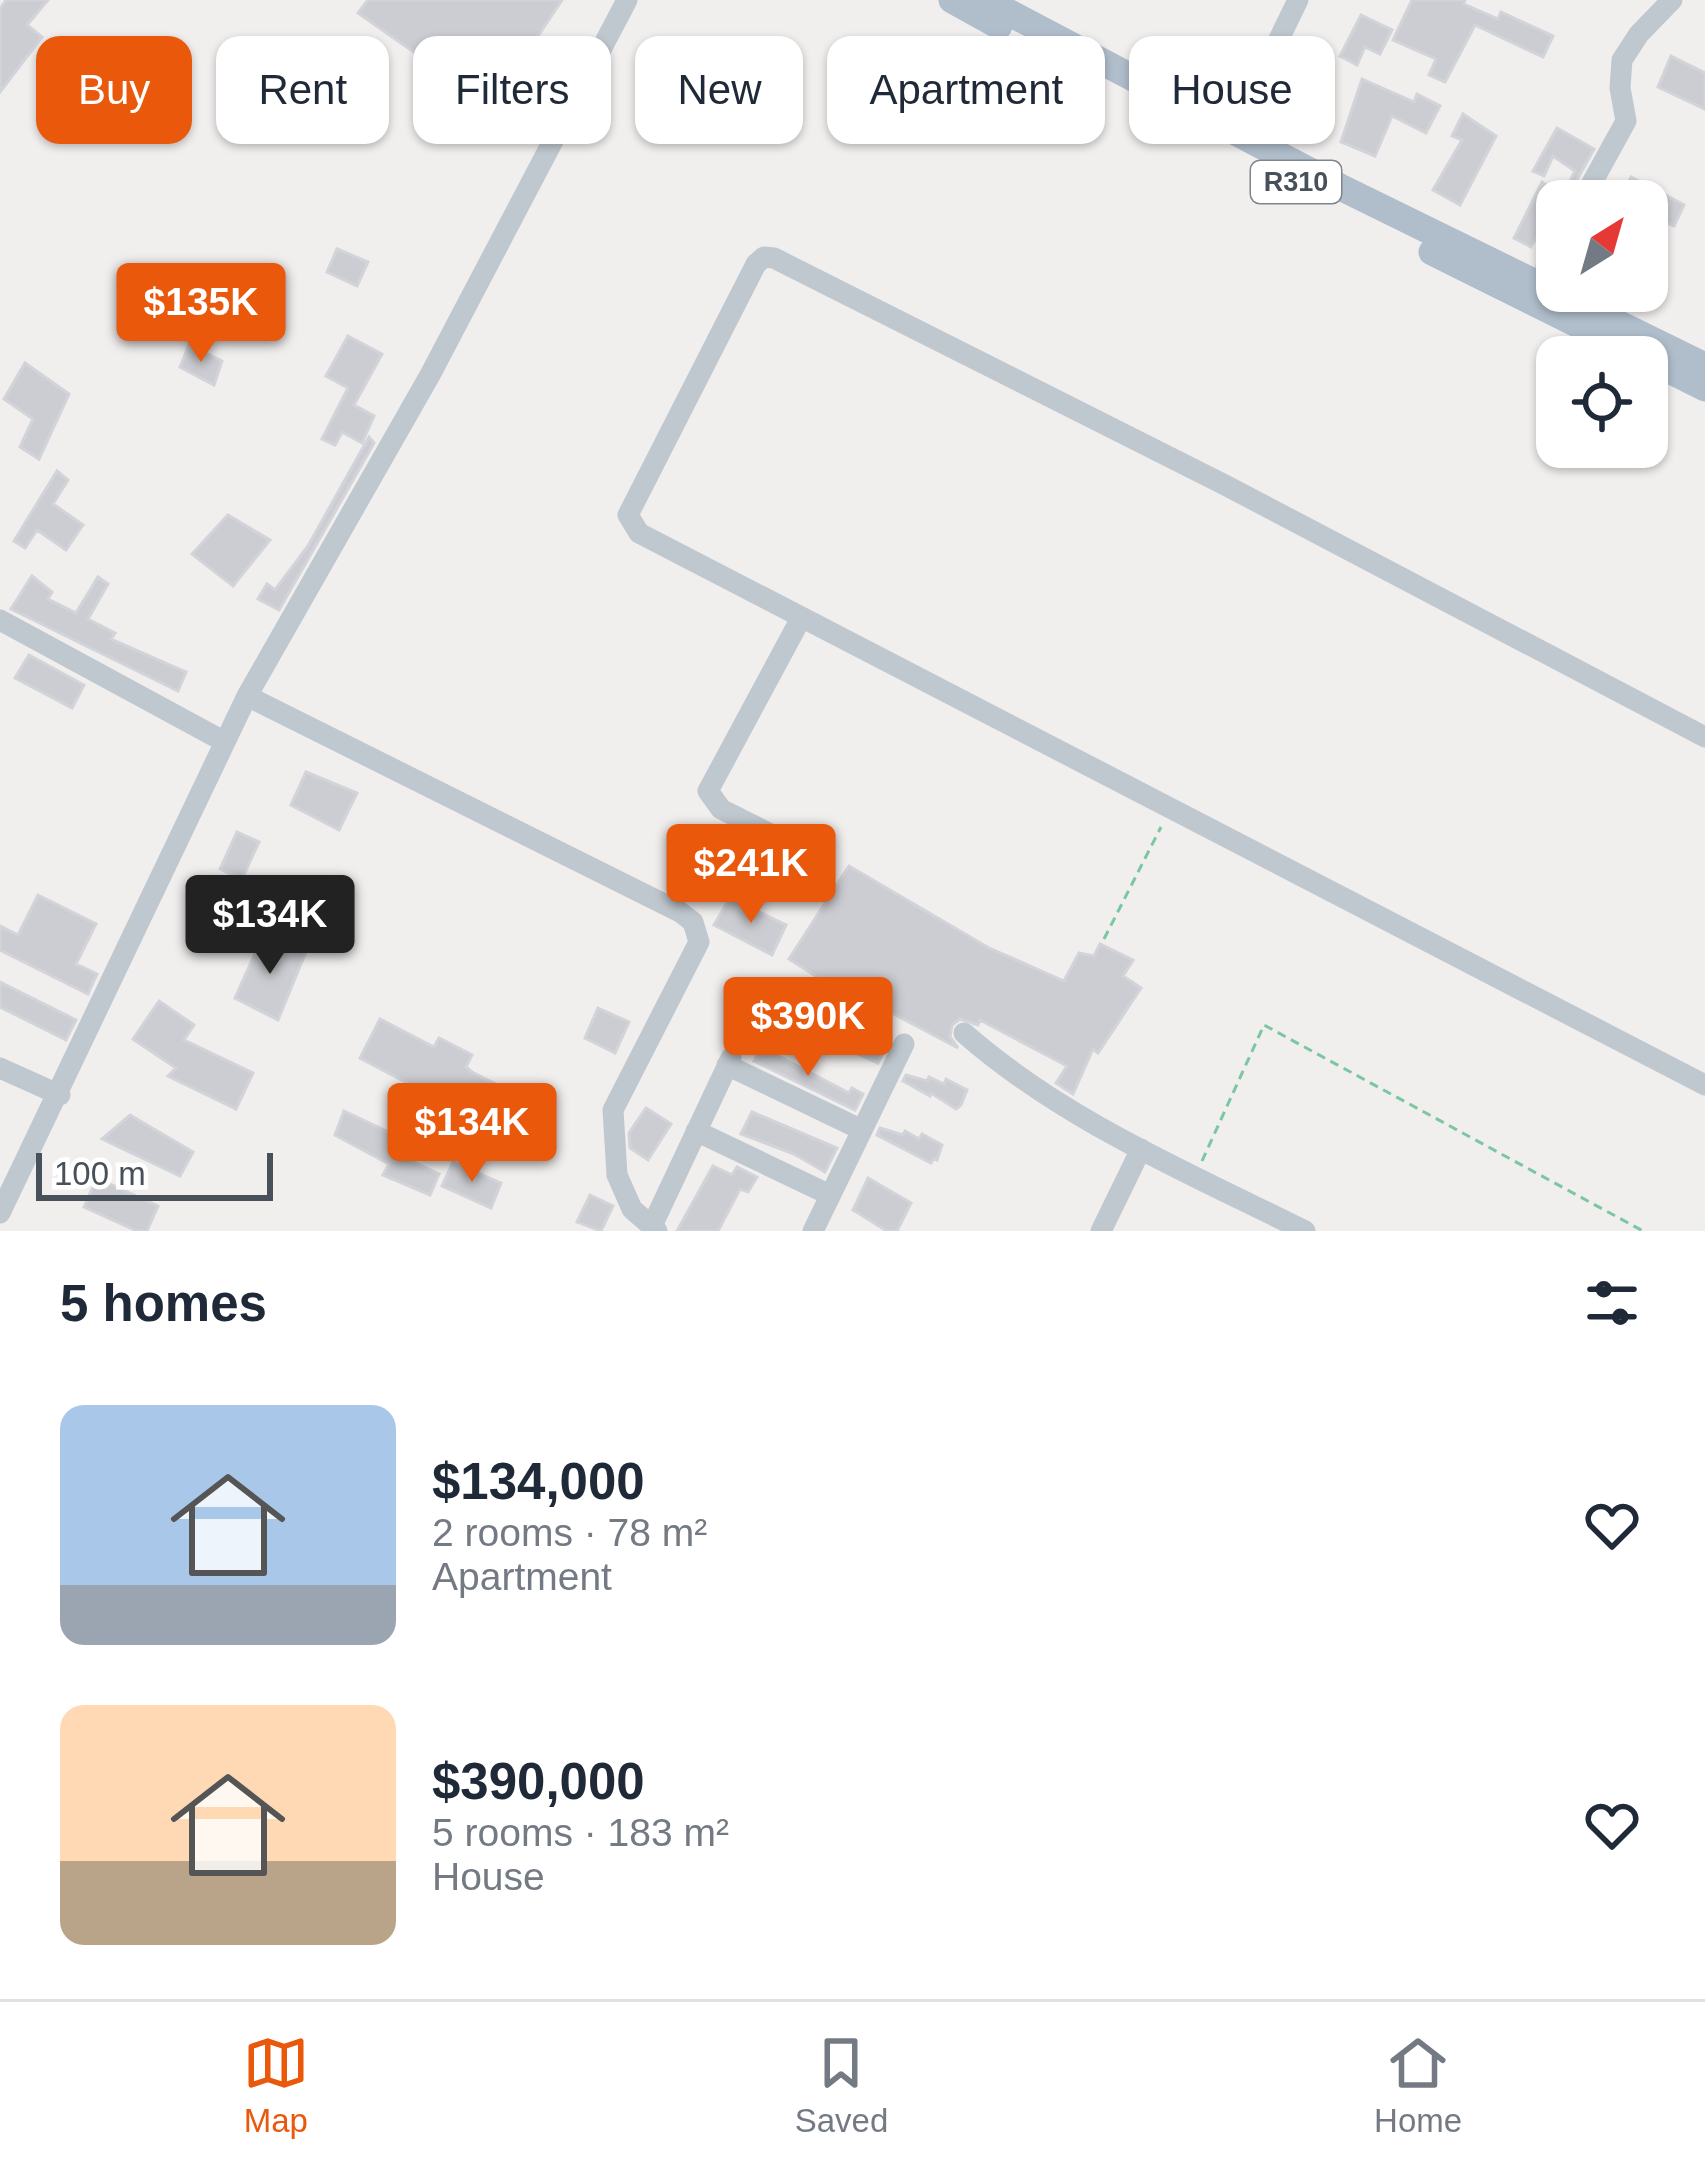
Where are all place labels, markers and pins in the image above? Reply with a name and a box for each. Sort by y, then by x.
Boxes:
pin: $135K [117,263,285,365]
pin: $241K [667,824,835,926]
pin: $134K [186,875,354,977]
pin: $390K [724,977,892,1079]
pin: $134K [388,1083,556,1185]

